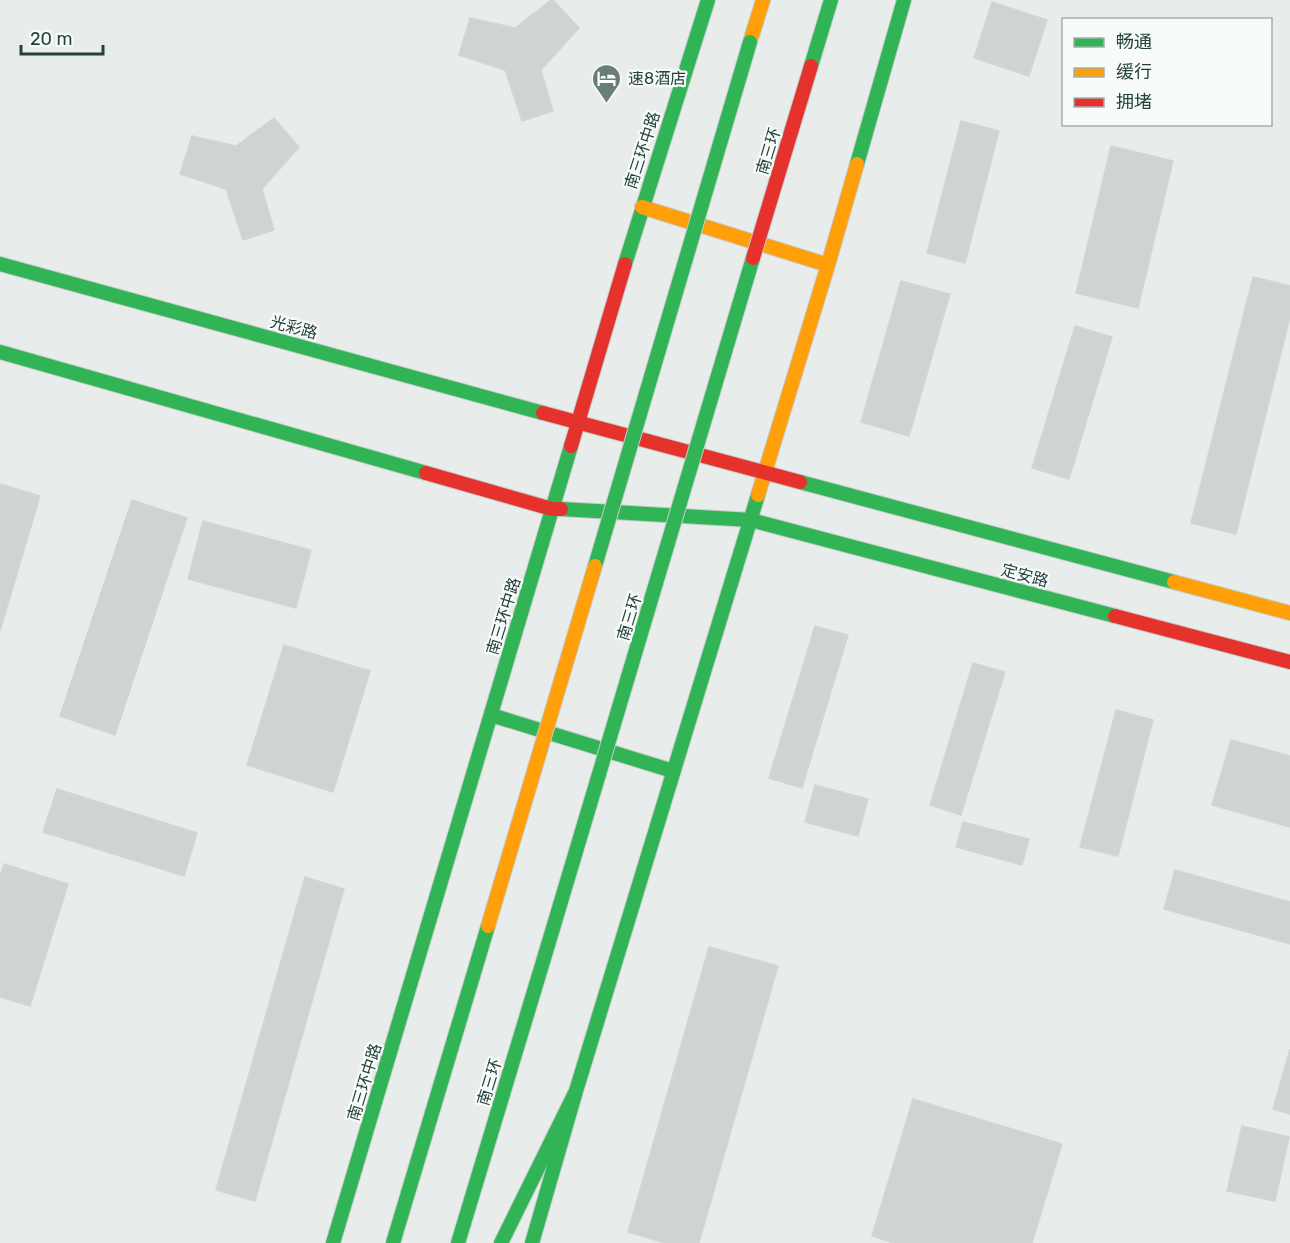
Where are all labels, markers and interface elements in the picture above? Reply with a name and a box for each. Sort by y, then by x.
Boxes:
scale bar [21,18,104,56]
legend [1062,18,1272,126]
text: 20 m [30,28,72,50]
text: 畅通 [1116,31,1152,53]
text: 缓行 [1116,61,1152,83]
hotel icon: 速8酒店 [591,62,623,104]
place label: 速8酒店 [628,69,686,88]
text: 拥堵 [1116,91,1152,113]
street label: 南三环中路 [621,109,664,191]
street label: 南三环 [752,125,785,177]
street label: 光彩路 [268,312,320,343]
street label: 定安路 [999,560,1051,591]
street label: 南三环中路 [483,575,524,657]
street label: 南三环 [613,591,646,643]
street label: 南三环中路 [344,1041,385,1123]
street label: 南三环 [473,1056,506,1108]

